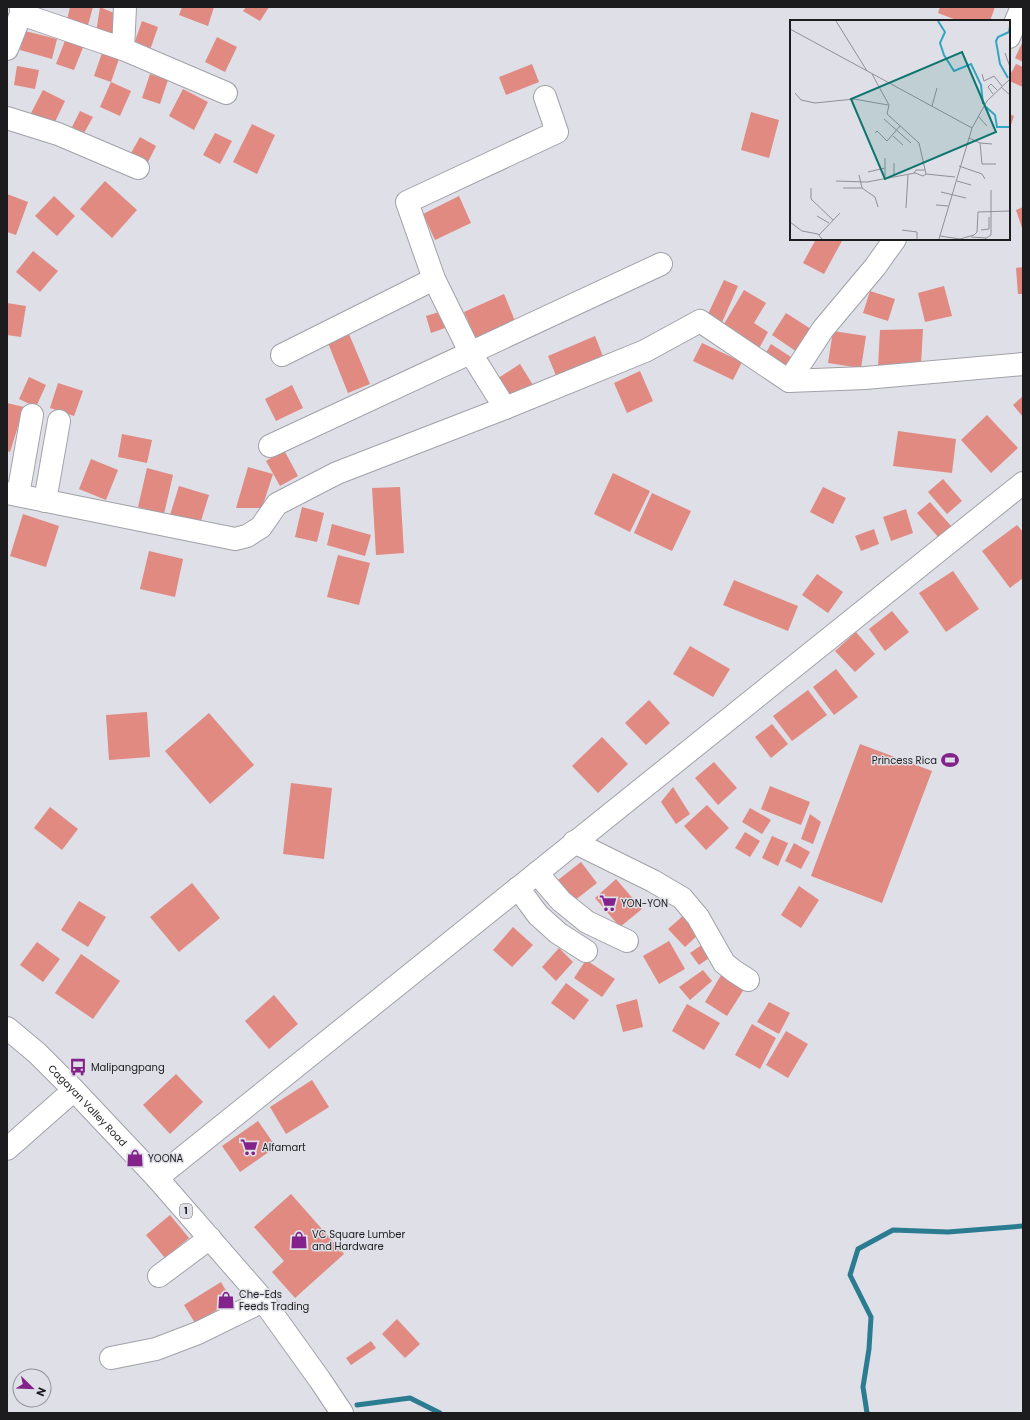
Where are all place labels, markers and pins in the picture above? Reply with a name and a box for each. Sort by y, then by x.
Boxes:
sports icon: Princess Rica [940,750,960,770]
place label: Princess Rica [872,753,937,768]
supermarket icon: YON-YON [598,893,618,913]
place label: YON-YON [621,896,668,911]
bus stop icon: Malipangpang [68,1057,88,1077]
place label: Malipangpang [91,1060,165,1075]
supermarket icon: Alfamart [239,1137,259,1157]
place label: Alfamart [262,1140,306,1155]
shop icon: YOONA [125,1148,145,1168]
place label: YOONA [148,1151,184,1166]
place label: VC Square Lumber and Hardware [312,1227,406,1254]
shop icon: VC Square Lumber and Hardware [289,1230,309,1250]
place label: Che-Eds Feeds Trading [239,1287,309,1314]
shop icon: Che-Eds Feeds Trading [216,1290,236,1310]

